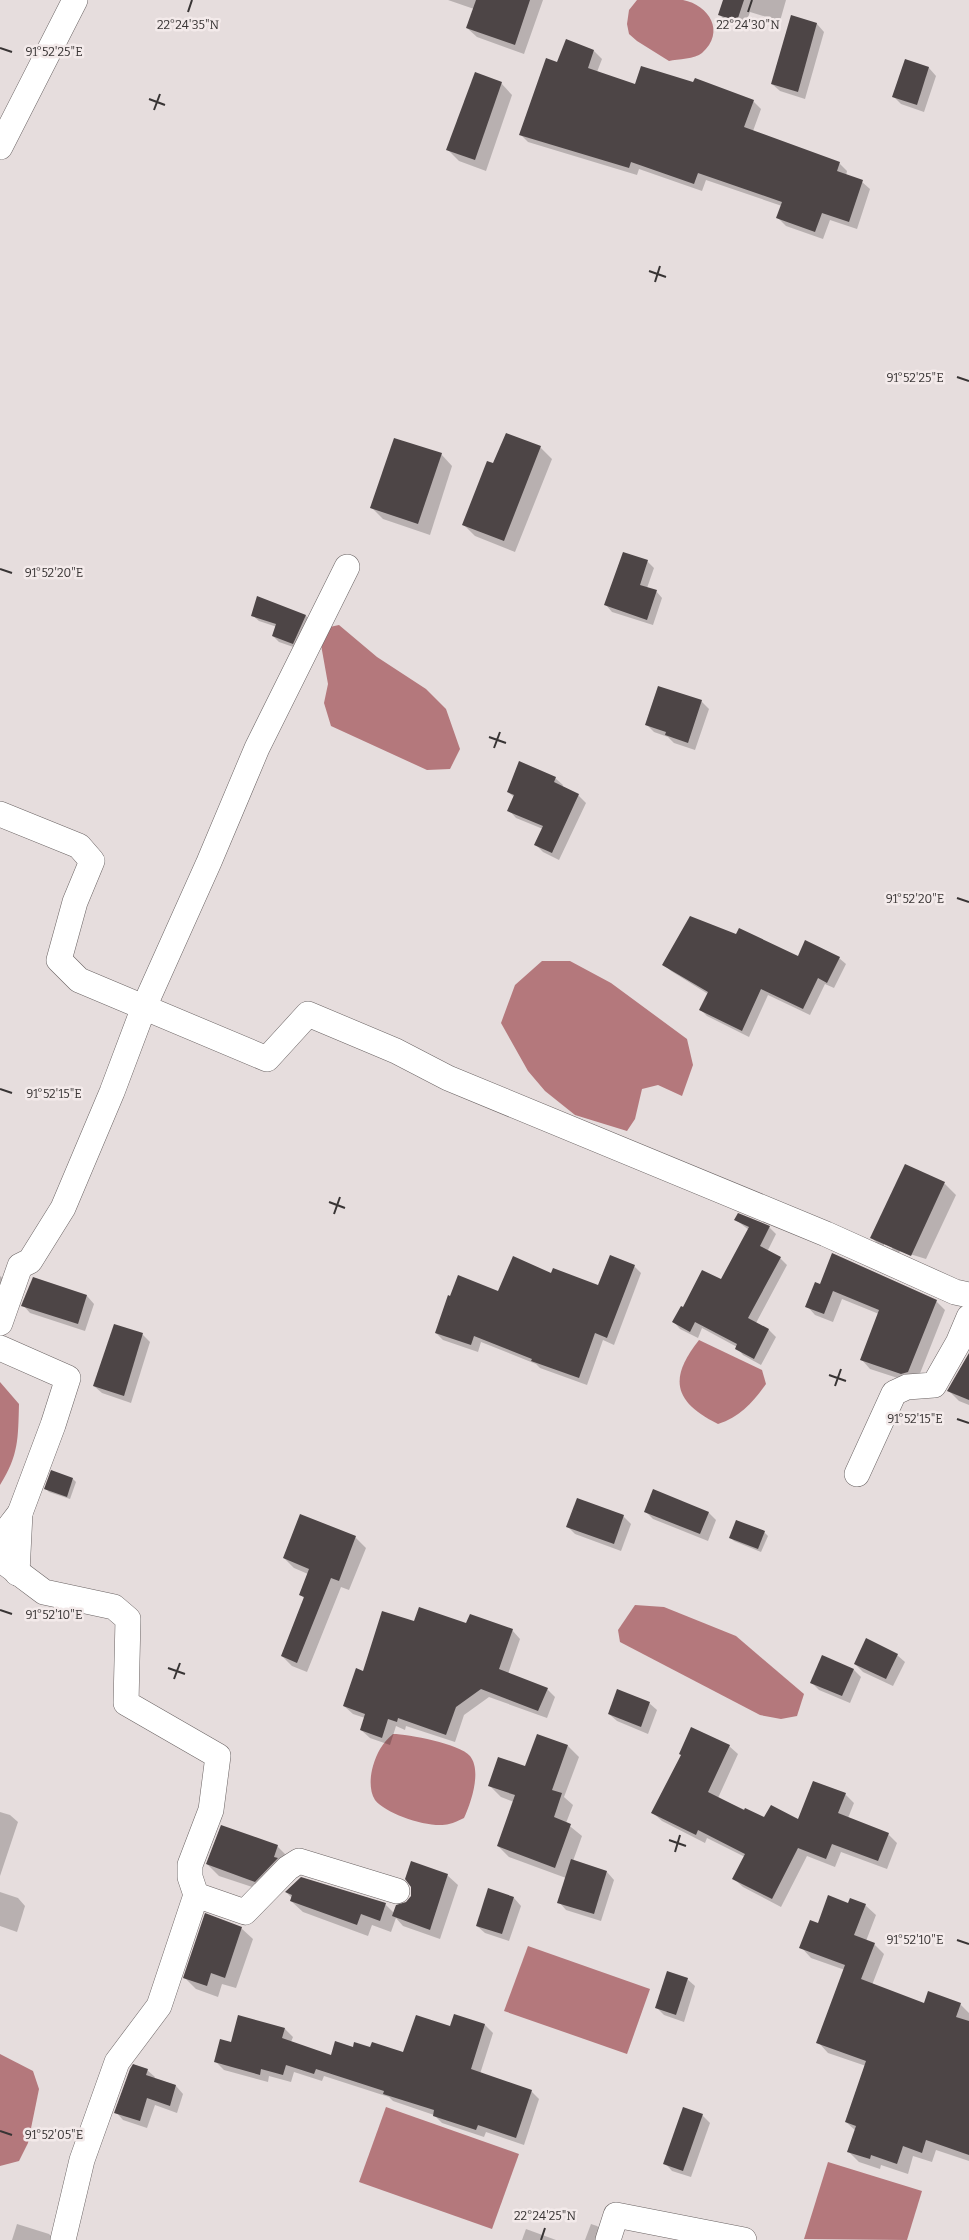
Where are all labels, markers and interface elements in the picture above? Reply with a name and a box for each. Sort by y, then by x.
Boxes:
text: 22°24'35"N [157,18,220,32]
text: 22°24'30"N [716,18,780,32]
text: 91°52'25"E [25,45,83,59]
text: 91°52'25"E [886,371,944,385]
text: 91°52'20"E [25,566,83,580]
text: 91°52'20"E [886,892,944,906]
text: 91°52'15"E [26,1087,82,1101]
text: 91°52'15"E [887,1412,943,1426]
text: 91°52'10"E [26,1608,82,1622]
text: 91°52'10"E [887,1933,943,1947]
text: 91°52'05"E [25,2128,83,2142]
text: 22°24'25"N [514,2209,576,2223]

